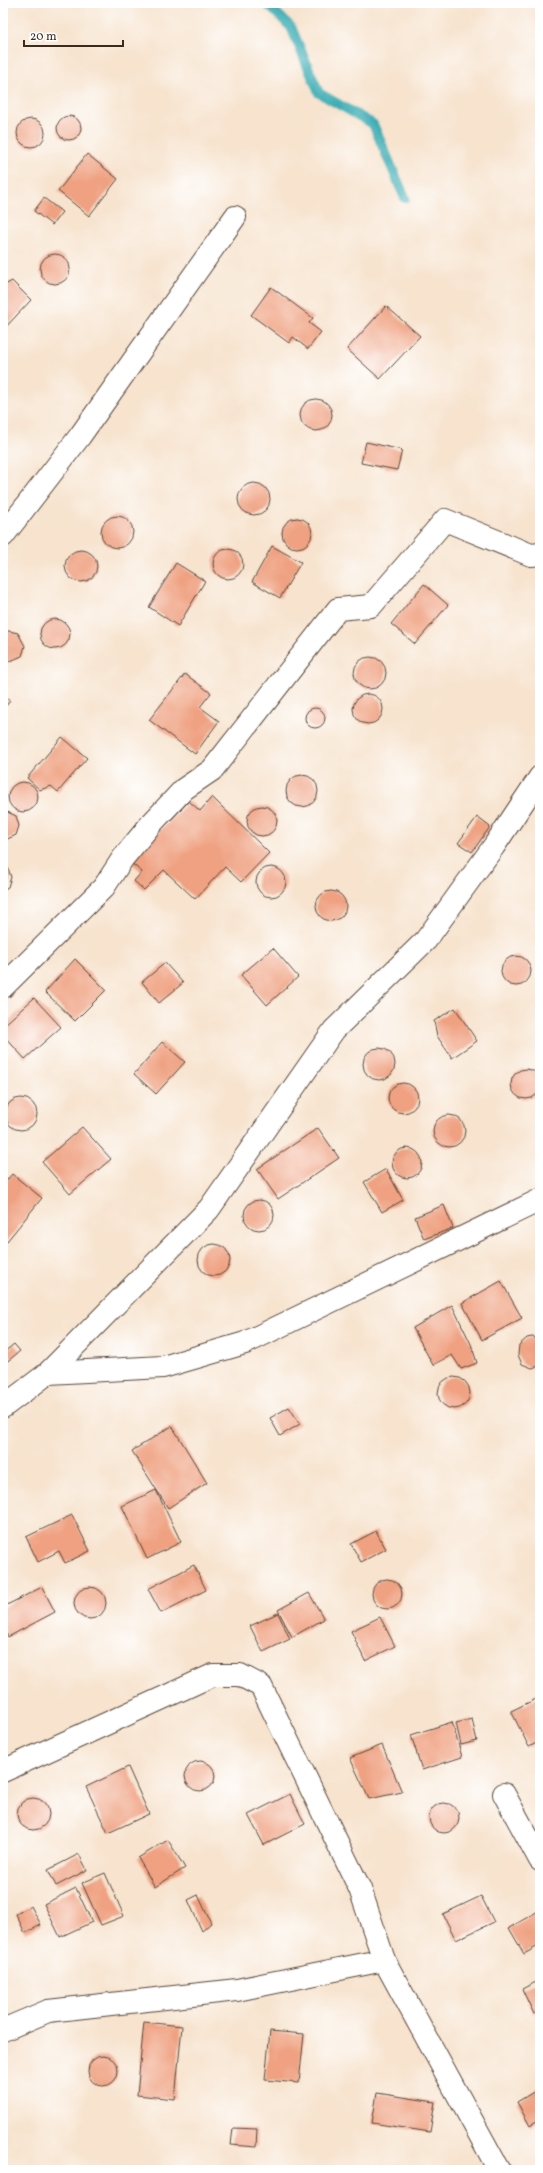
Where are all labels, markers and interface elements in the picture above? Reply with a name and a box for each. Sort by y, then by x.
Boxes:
scale bar [24,22,123,48]
text: 20 m [30,29,57,45]

